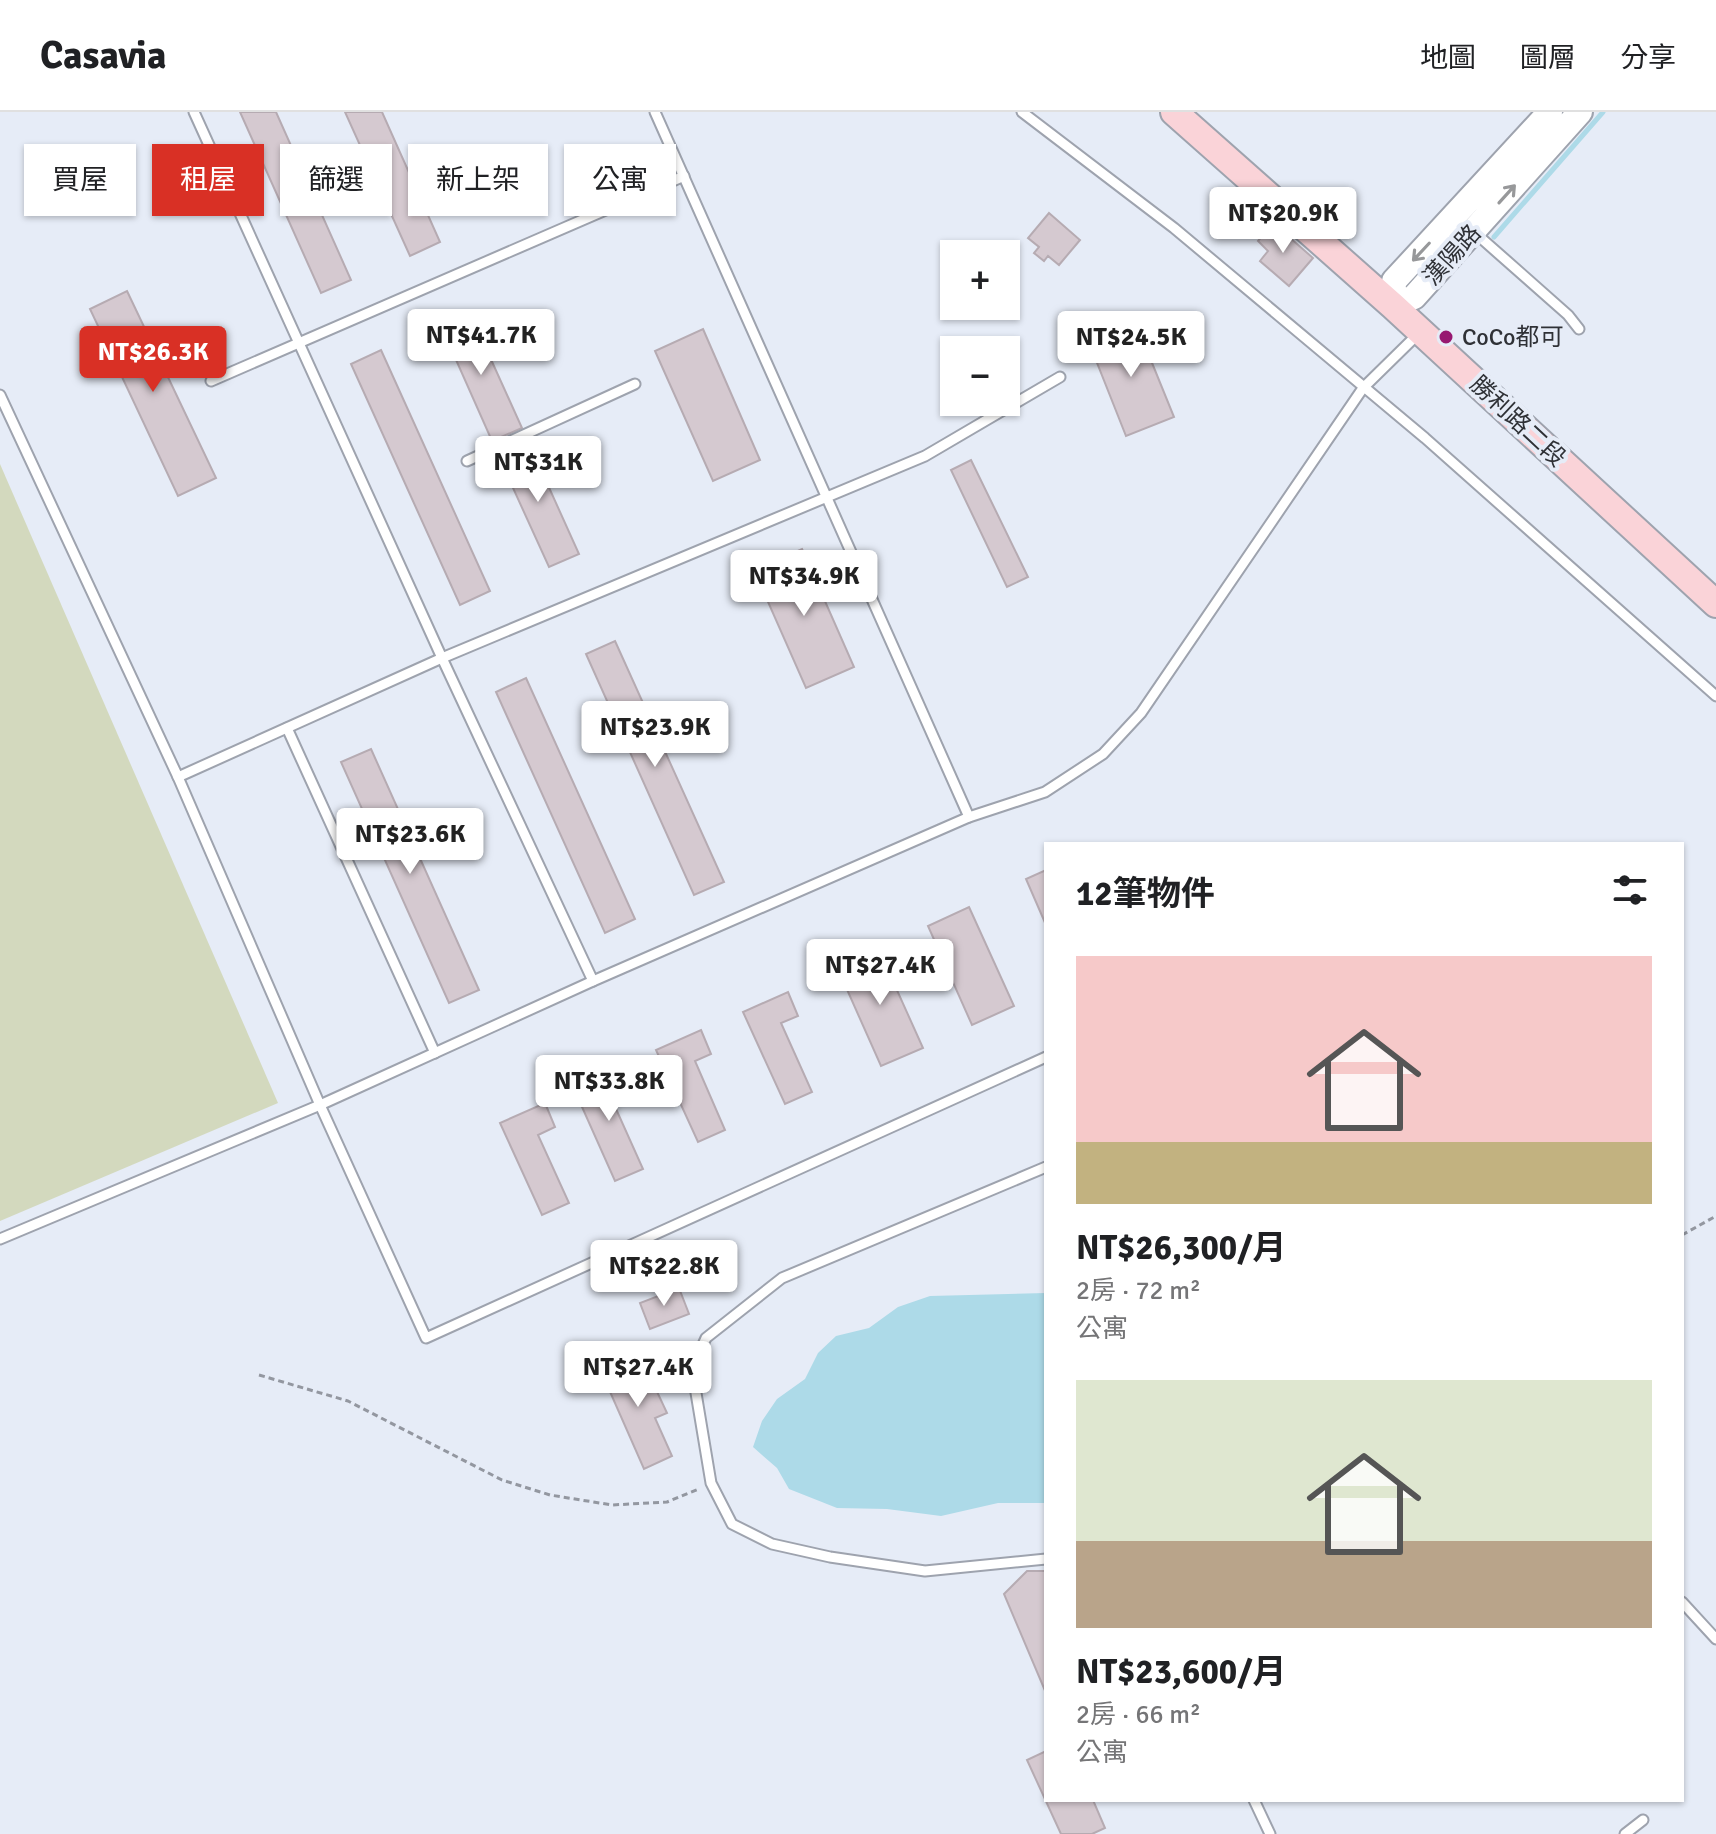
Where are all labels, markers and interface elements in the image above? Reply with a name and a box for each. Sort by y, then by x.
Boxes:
text: Casavia [40,32,167,79]
text: 地圖 [1420,41,1476,75]
text: 圖層 [1520,41,1576,75]
text: 分享 [1620,41,1676,75]
chip: 買屋 [24,144,136,216]
chip: 租屋 [152,144,264,216]
chip: 篩選 [280,144,392,216]
chip: 新上架 [408,144,548,216]
chip: 公寓 [564,144,676,216]
one-way arrow [1498,184,1516,204]
pin: NT$20.9K [1200,187,1366,255]
text: NT$20.9K [1227,197,1339,229]
street label: 漢陽路 [1417,218,1487,292]
map controls [940,240,1020,416]
button: + [940,240,1020,320]
one-way arrow [1413,241,1431,261]
pin: NT$41.7K [398,309,564,377]
pin: NT$24.5K [1048,311,1214,379]
text: NT$41.7K [425,319,537,351]
text: NT$24.5K [1075,321,1187,353]
place label: CoCo都可 [1462,322,1564,352]
pin: NT$26.3K [70,326,236,394]
marker: CoCo都可 [1437,328,1455,346]
text: NT$26.3K [97,336,209,368]
button: − [940,336,1020,416]
street label: 勝利路二段 [1464,369,1572,473]
pin: NT$31K [473,436,603,504]
text: NT$31K [493,446,583,478]
pin: NT$34.9K [721,550,887,618]
text: NT$34.9K [748,560,860,592]
pin: NT$23.9K [572,701,738,769]
text: NT$23.9K [599,711,711,743]
pin: NT$23.6K [327,808,493,876]
text: NT$23.6K [354,818,466,850]
icon: filters [1608,868,1652,912]
text: 12筆物件 [1076,873,1215,915]
pin: NT$27.4K [797,939,963,1007]
text: NT$27.4K [824,949,936,981]
icon: home [1292,1008,1436,1152]
pin: NT$33.8K [526,1055,692,1123]
text: NT$33.8K [553,1065,665,1097]
text: NT$26,300/月 [1076,1227,1287,1269]
pin: NT$22.8K [581,1240,747,1308]
text: NT$22.8K [608,1250,720,1282]
text: 2房 · 72 m² [1076,1275,1201,1307]
text: 公寓 [1076,1313,1128,1345]
pin: NT$27.4K [555,1341,721,1409]
text: NT$27.4K [582,1351,694,1383]
icon: home [1292,1432,1436,1576]
text: NT$23,600/月 [1076,1651,1287,1693]
text: 2房 · 66 m² [1076,1699,1201,1731]
text: 公寓 [1076,1737,1128,1769]

